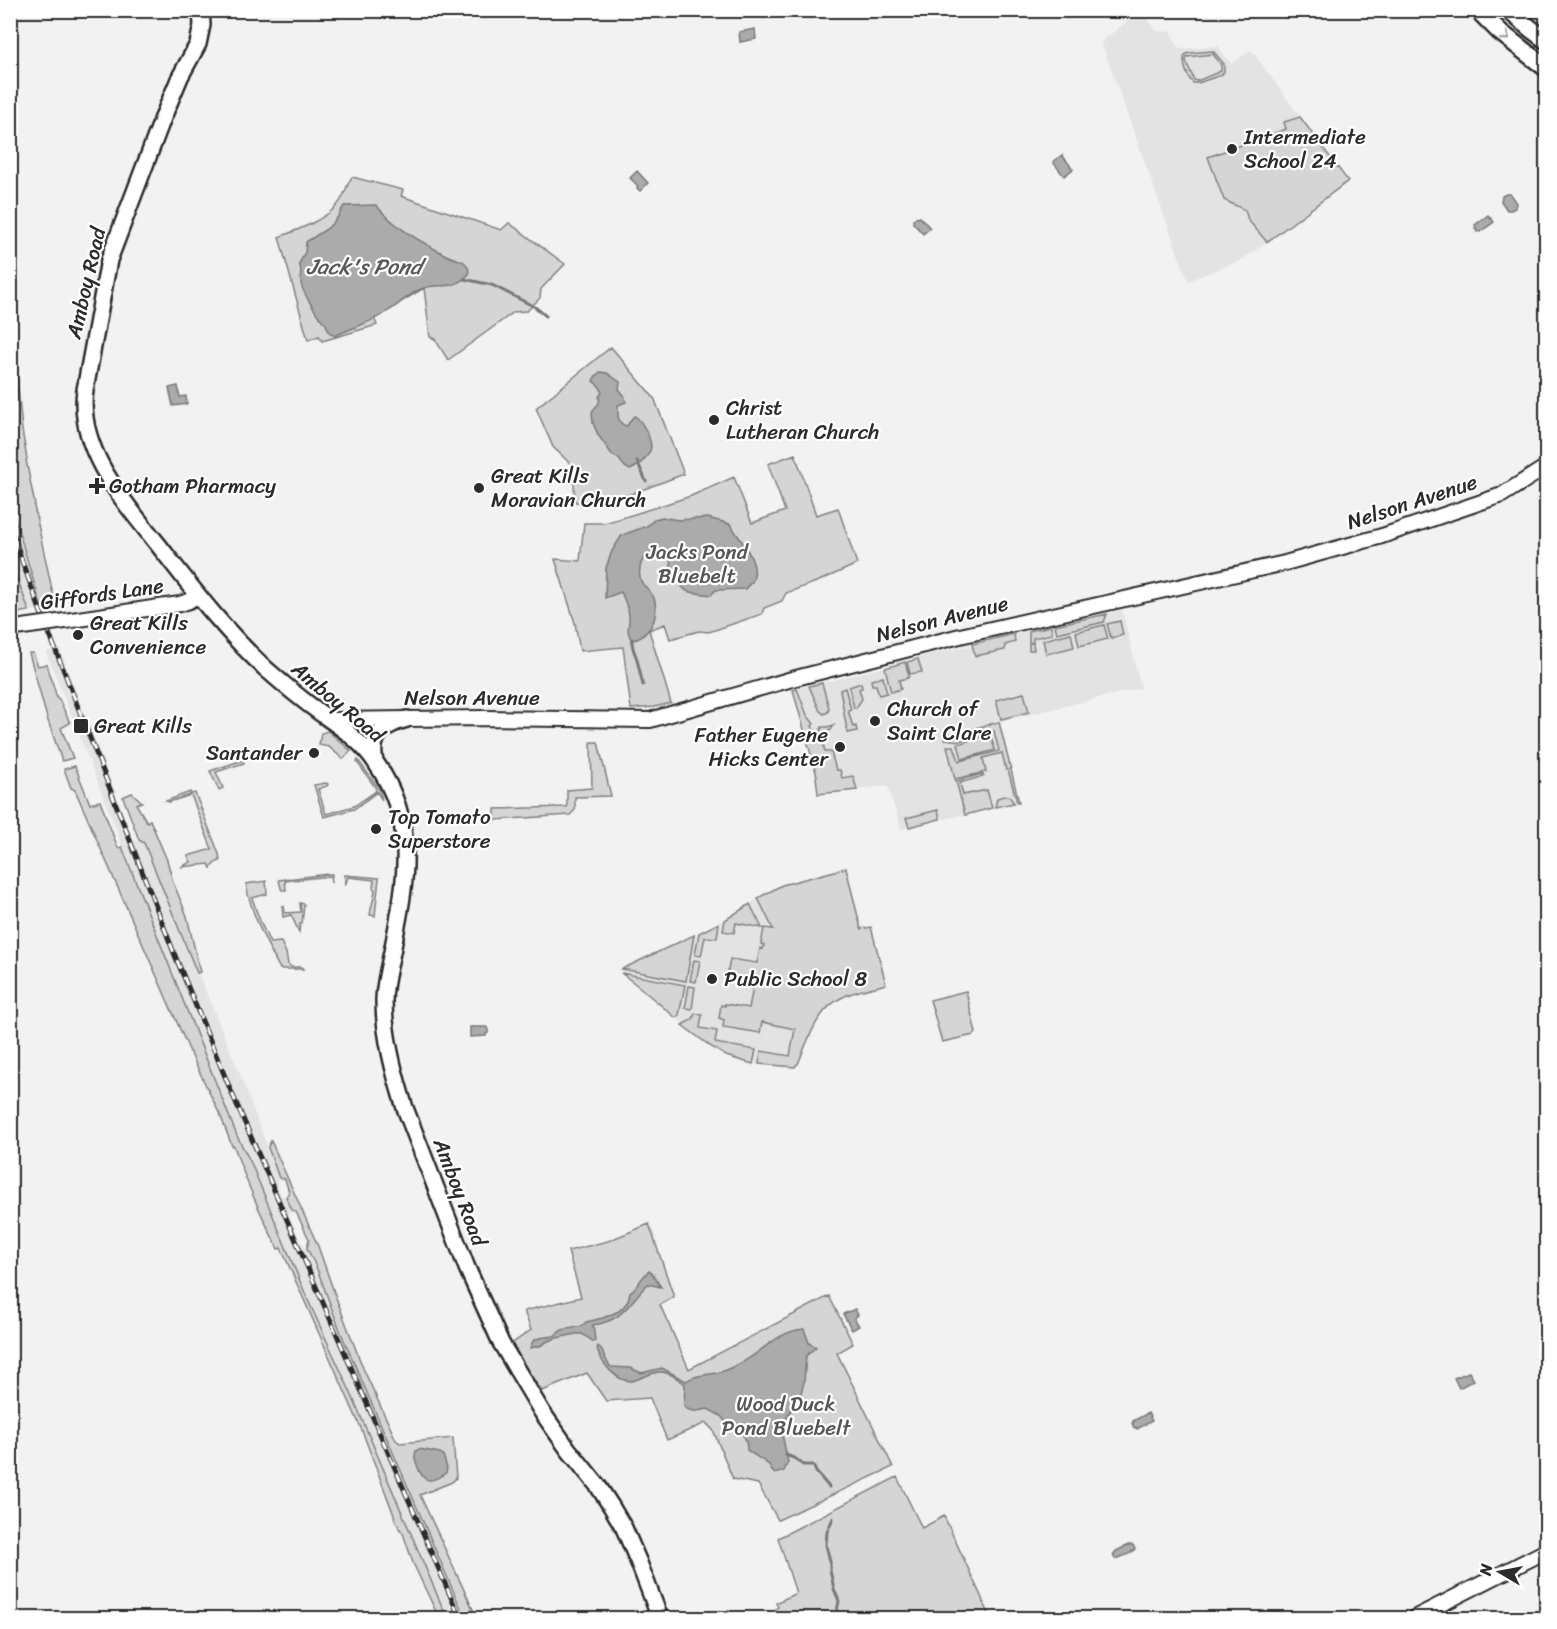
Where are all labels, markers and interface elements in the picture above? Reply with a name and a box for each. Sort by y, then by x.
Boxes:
one-way arrow [1499,30,1510,41]
place label: Intermediate School 24 [1243,118,1366,180]
marker: Intermediate School 24 [1225,142,1239,156]
street label: Amboy Road [55,222,118,343]
water label: Jack's Pond [307,247,427,286]
place label: Christ Lutheran Church [726,389,879,451]
marker: Christ Lutheran Church [707,413,721,427]
place label: Great Kills Moravian Church [491,457,646,519]
street label: Nelson Avenue [1342,463,1483,541]
place label: Gotham Pharmacy [109,467,276,505]
marker: Gotham Pharmacy [90,479,104,493]
marker: Great Kills Moravian Church [472,481,486,495]
park label: Jacks Pond Bluebelt [645,533,750,595]
street label: Giffords Lane [38,567,166,621]
street label: Nelson Avenue [872,584,1013,654]
place label: Great Kills Convenience [90,604,206,666]
marker: Great Kills Convenience [71,628,85,642]
street label: Amboy Road [282,650,395,754]
street label: Nelson Avenue [404,679,540,717]
place label: Church of Saint Clare [887,690,992,752]
place label: Great Kills [94,707,192,745]
marker: Church of Saint Clare [868,714,882,728]
place label: Father Eugene Hicks Center [695,716,829,778]
marker: Great Kills [72,717,90,735]
place label: Santander [206,734,303,772]
marker: Father Eugene Hicks Center [833,740,847,754]
marker: Santander [307,746,321,760]
place label: Top Tomato Superstore [388,798,491,860]
marker: Top Tomato Superstore [369,822,383,836]
place label: Public School 8 [724,960,867,998]
marker: Public School 8 [705,972,719,986]
street label: Amboy Road [422,1131,499,1253]
park label: Wood Duck Pond Bluebelt [722,1385,852,1447]
north arrow [1470,1542,1530,1602]
text: N [1470,1561,1501,1578]

